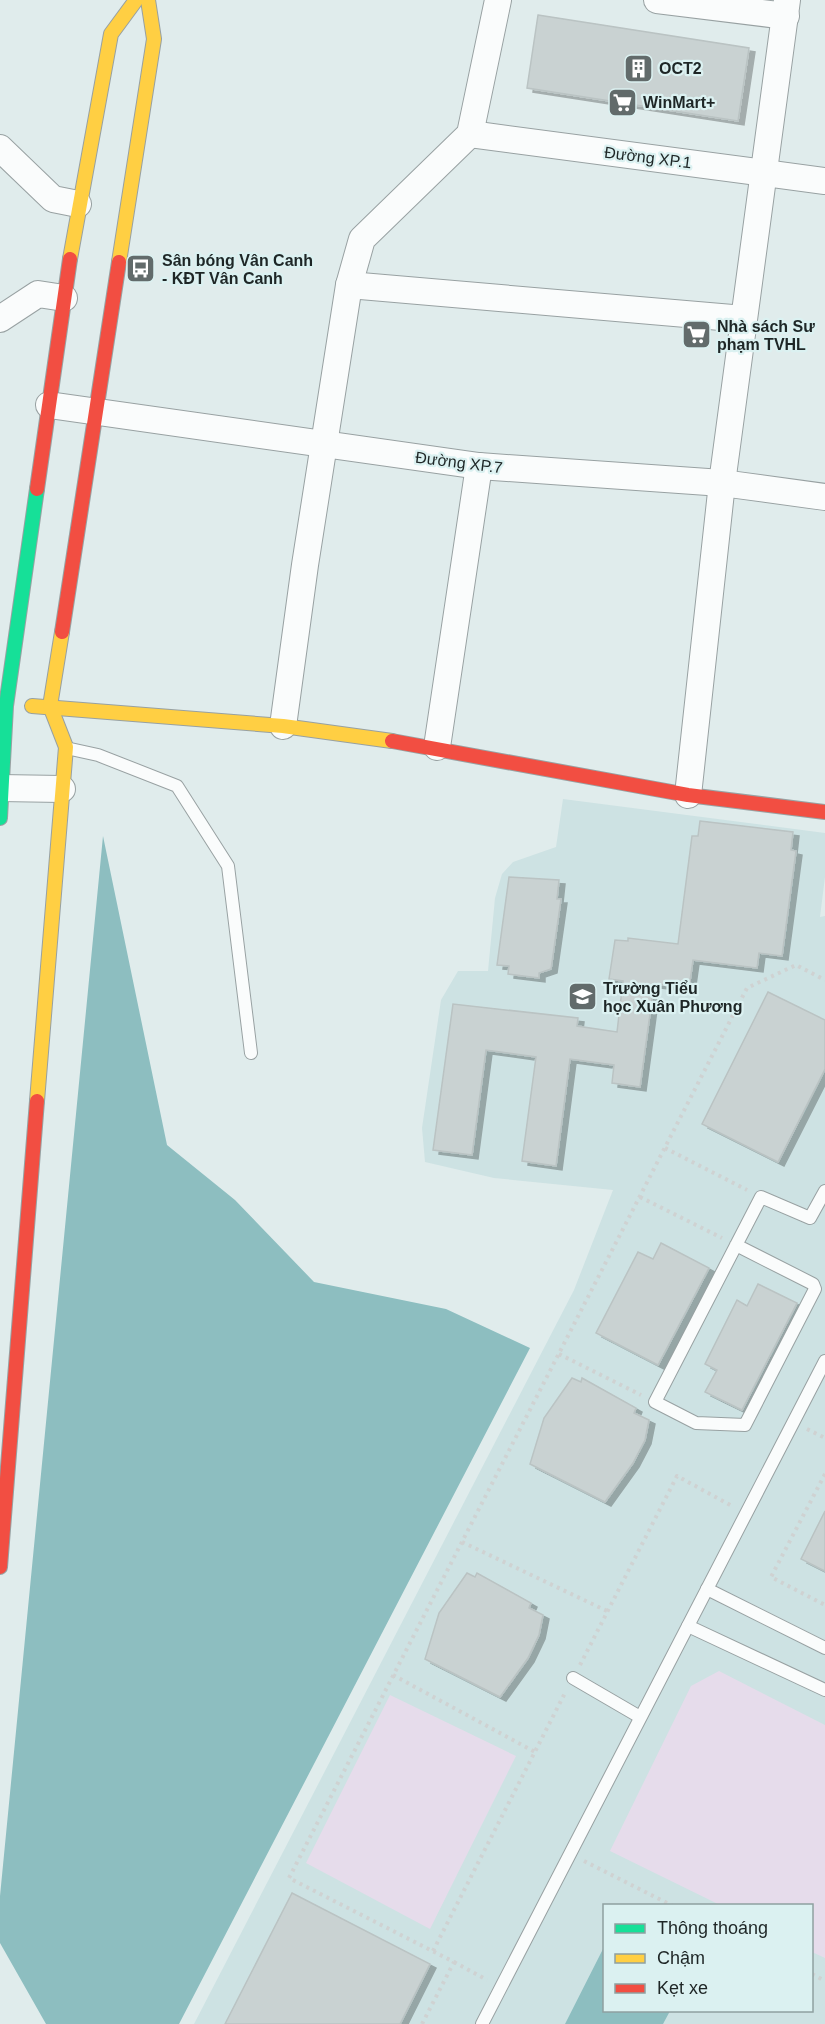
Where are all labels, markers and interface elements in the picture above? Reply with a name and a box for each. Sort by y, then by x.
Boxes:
building icon: OCT2 [622,52,654,84]
place label: OCT2 [659,60,702,77]
supermarket icon: WinMart+ [606,86,638,118]
place label: WinMart+ [643,94,715,111]
street label: Đường XP.1 [603,144,693,171]
place label: Sân bóng Vân Canh - KĐT Vân Canh [162,252,313,287]
bus stop icon: Sân bóng Vân Canh - KĐT Vân Canh [125,253,157,285]
place label: Nhà sách Sư phạm TVHL [717,318,815,353]
supermarket icon: Nhà sách Sư phạm TVHL [680,319,712,351]
street label: Đường XP.7 [414,449,504,476]
place label: Trường Tiểu học Xuân Phương [603,980,742,1015]
school or university icon: Trường Tiểu học Xuân Phương [566,981,598,1013]
legend [603,1904,813,2012]
text: Thông thoáng [657,1918,768,1938]
text: Chậm [657,1948,705,1968]
text: Kẹt xe [657,1978,708,1998]

